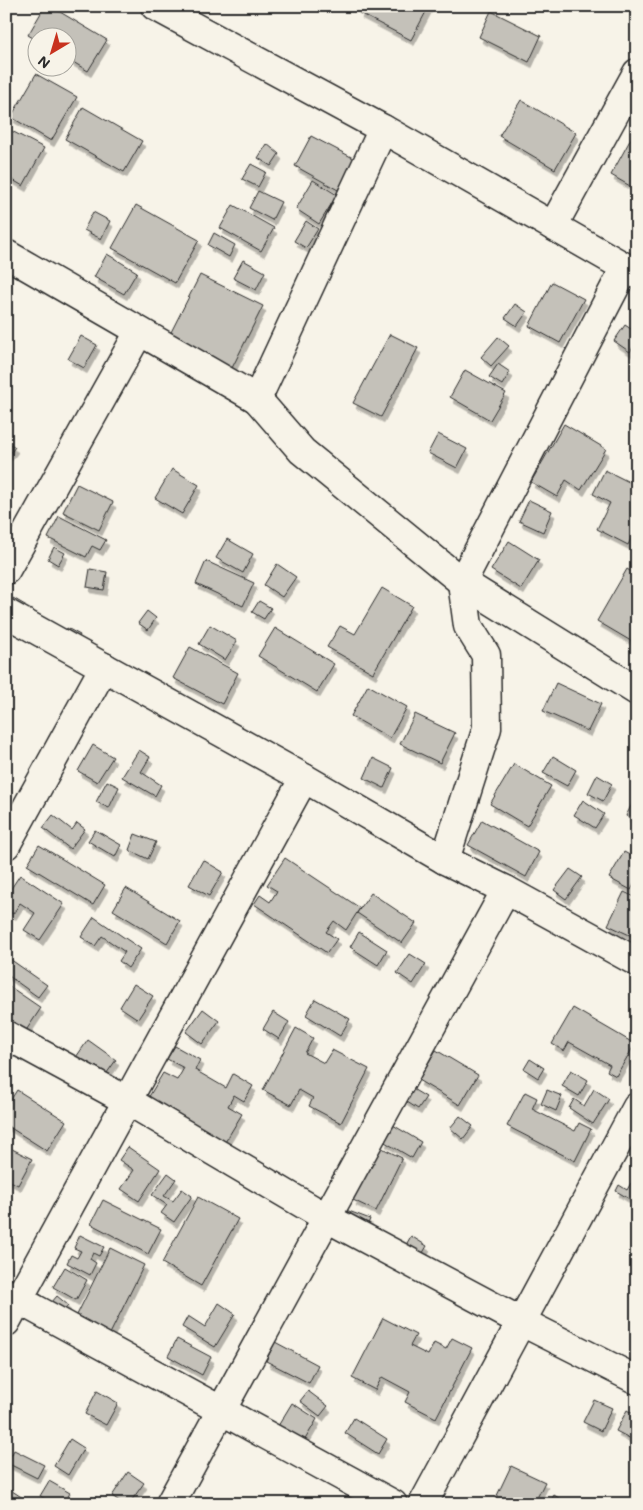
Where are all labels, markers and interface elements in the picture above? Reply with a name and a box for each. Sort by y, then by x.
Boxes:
north arrow [28,28,78,78]
text: N [34,52,54,73]

